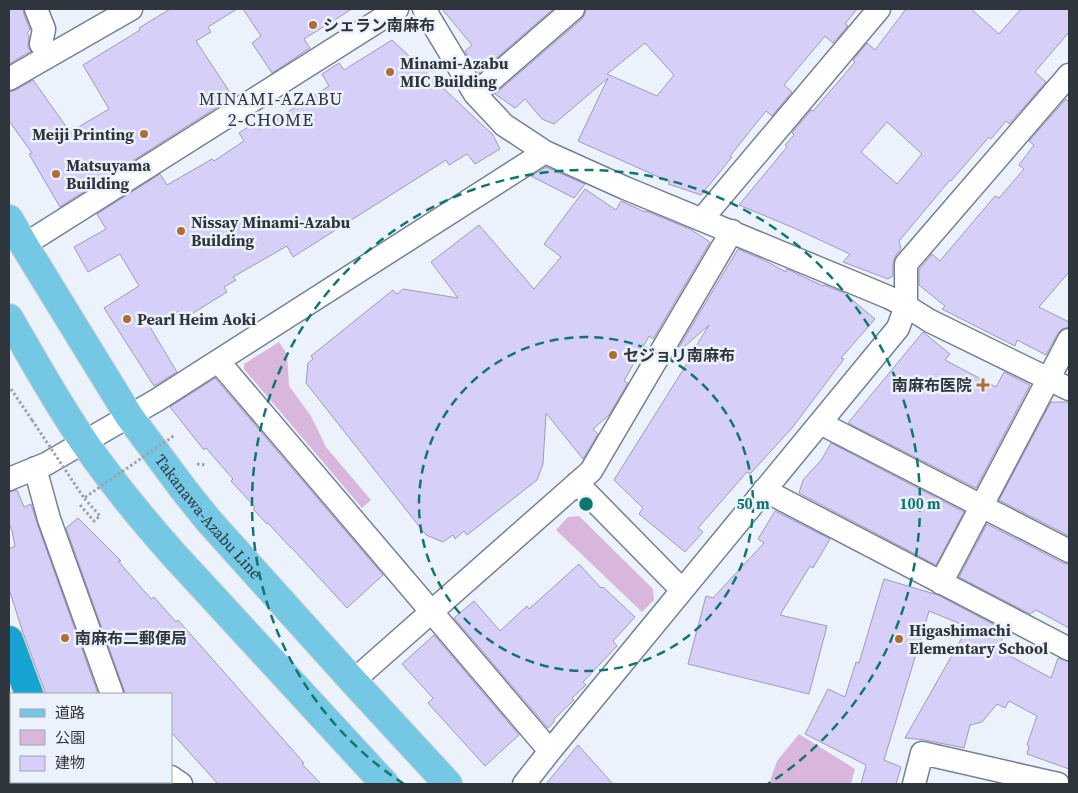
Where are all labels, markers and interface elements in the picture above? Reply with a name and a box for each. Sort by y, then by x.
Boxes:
place label: シェラン南麻布 [323,14,435,36]
marker: シェラン南麻布 [307,19,319,31]
place label: Minami-Azabu MIC Building [400,52,509,92]
marker: Minami-Azabu MIC Building [384,66,396,78]
district label: MINAMI-AZABU 2-CHOME [199,86,343,132]
place label: Meiji Printing [32,123,134,145]
marker: Meiji Printing [138,128,150,140]
place label: Matsuyama Building [66,154,151,194]
marker: Matsuyama Building [50,168,62,180]
place label: Nissay Minami-Azabu Building [191,211,351,251]
marker: Nissay Minami-Azabu Building [175,225,187,237]
place label: Pearl Heim Aoki [137,308,256,330]
marker: Pearl Heim Aoki [121,313,133,325]
place label: セジョリ南麻布 [623,344,735,366]
marker: セジョリ南麻布 [607,349,619,361]
place label: 南麻布医院 [892,374,972,396]
marker: 南麻布医院 [976,378,990,392]
street label: Takanawa-Azabu Line [150,450,267,584]
text: 50 m [736,493,770,514]
text: 100 m [899,493,941,514]
centre of rings [577,495,595,513]
place label: Higashimachi Elementary School [909,619,1048,659]
place label: 南麻布二郵便局 [75,627,187,649]
marker: 南麻布二郵便局 [59,632,71,644]
marker: Higashimachi Elementary School [893,633,905,645]
legend [10,693,172,783]
text: 道路 [55,702,85,723]
text: 公園 [55,727,85,748]
text: 建物 [55,752,85,773]

